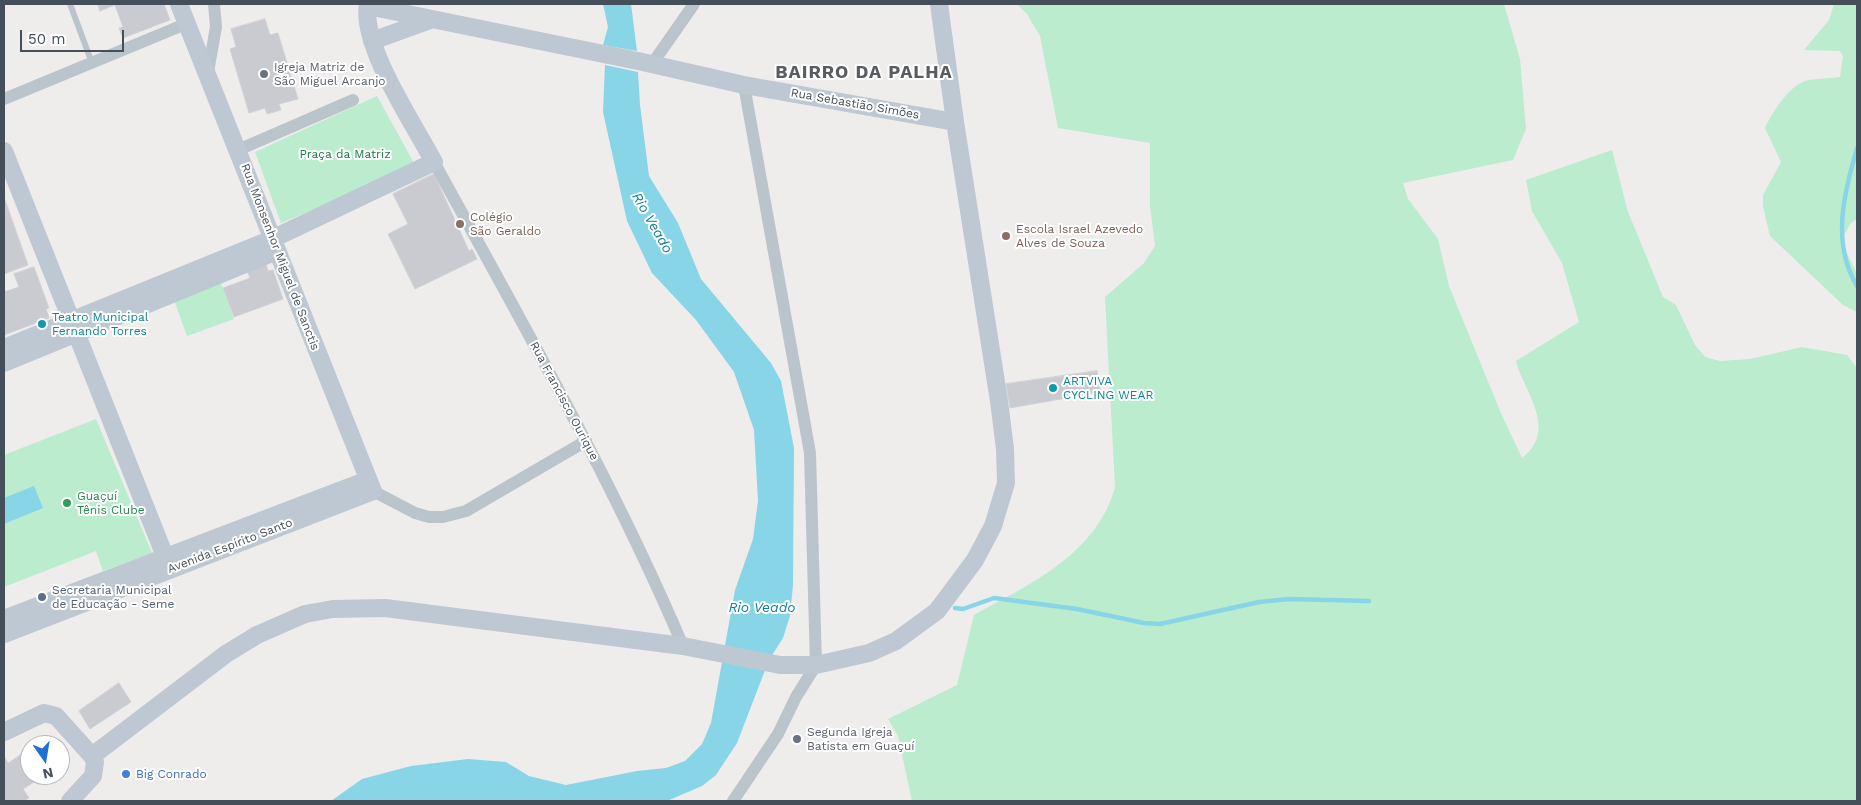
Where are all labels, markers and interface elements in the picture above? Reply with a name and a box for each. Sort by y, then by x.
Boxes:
scale bar [22,20,126,52]
text: 50 m [28,30,65,48]
place label: Igreja Matriz de São Miguel Arcanjo [274,60,386,88]
district label: BAIRRO DA PALHA [773,62,955,84]
marker: Igreja Matriz de São Miguel Arcanjo [258,68,270,80]
street label: Rua Sebastião Simões [790,86,920,122]
park label: Praça da Matriz [299,147,391,161]
street label: Rua Monsenhor Miguel de Sanctis [238,162,322,352]
water label: Rio Veado [628,190,676,256]
place label: Colégio São Geraldo [470,210,541,238]
marker: Colégio São Geraldo [454,218,466,230]
place label: Escola Israel Azevedo Alves de Souza [1016,222,1143,250]
marker: Escola Israel Azevedo Alves de Souza [1000,230,1012,242]
place label: Teatro Municipal Fernando Torres [52,310,149,338]
marker: Teatro Municipal Fernando Torres [36,318,48,330]
street label: Rua Francisco Ourique [527,339,601,463]
place label: ARTVIVA CYCLING WEAR [1063,374,1153,402]
marker: ARTVIVA CYCLING WEAR [1047,382,1059,394]
place label: Guaçuí Tênis Clube [77,489,145,517]
marker: Guaçuí Tênis Clube [61,497,73,509]
street label: Avenida Espírito Santo [165,515,295,577]
place label: Secretaria Municipal de Educação - Seme [52,583,174,611]
marker: Secretaria Municipal de Educação - Seme [36,591,48,603]
water label: Rio Veado [728,600,796,616]
place label: Segunda Igreja Batista em Guaçuí [807,725,914,753]
marker: Segunda Igreja Batista em Guaçuí [791,733,803,745]
north arrow [20,735,70,785]
text: N [41,765,55,783]
place label: Big Conrado [136,767,207,781]
marker: Big Conrado [120,768,132,780]

